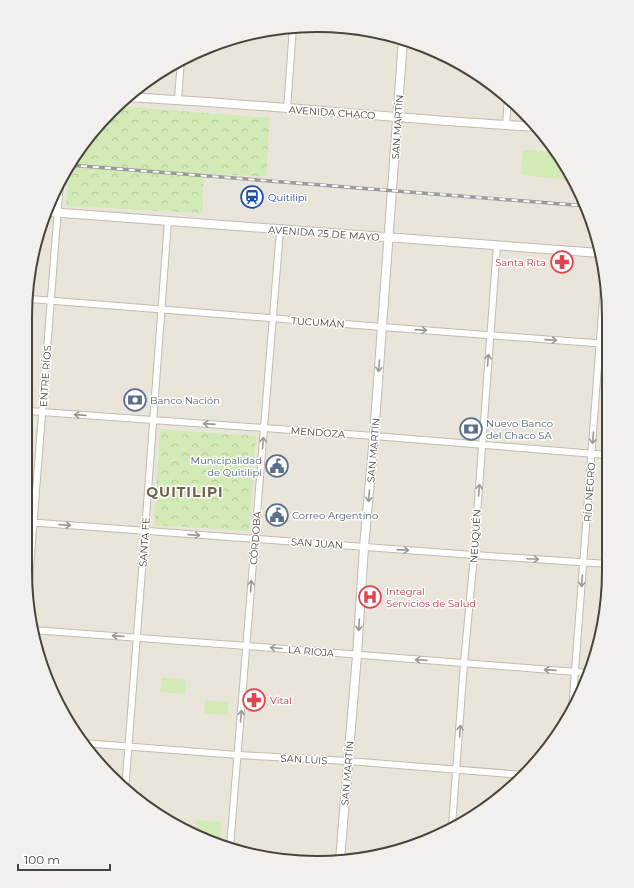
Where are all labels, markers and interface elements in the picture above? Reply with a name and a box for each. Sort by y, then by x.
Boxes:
street label: SAN MARTÍN [389,94,406,160]
street label: AVENIDA CHACO [288,103,376,122]
station icon: Quitilipi [239,184,265,210]
place label: Quitilipi [268,191,307,204]
street label: AVENIDA 25 DE MAYO [268,223,380,244]
pharmacy icon: Santa Rita [549,249,575,275]
place label: Santa Rita [495,256,546,269]
street label: TUCUMÁN [291,314,345,331]
one-way arrow [414,327,427,334]
one-way arrow [544,336,557,343]
street label: ENTRE RÍOS [37,345,54,407]
one-way arrow [485,354,492,367]
one-way arrow [376,359,383,372]
bank icon: Banco Nación [122,387,148,413]
place label: Banco Nación [150,394,220,407]
one-way arrow [74,411,87,418]
bank icon: Nuevo Banco del Chaco SA [458,416,484,442]
street label: SAN MARTÍN [364,417,383,483]
place label: Nuevo Banco del Chaco SA [486,417,553,442]
one-way arrow [203,421,216,428]
street label: MENDOZA [290,424,346,441]
one-way arrow [589,431,596,444]
one-way arrow [259,437,266,450]
public building icon: Municipalidad de Quitilipi [264,453,290,479]
place label: Municipalidad de Quitilipi [191,454,262,479]
street label: RÍO NEGRO [581,462,598,522]
district label: QUITILIPI [146,483,224,501]
one-way arrow [475,484,482,497]
one-way arrow [365,489,372,502]
public building icon: Correo Argentino [264,502,290,528]
place label: Correo Argentino [292,509,378,522]
street label: NEUQUÉN [467,509,484,563]
street label: CÓRDOBA [247,510,264,565]
street label: SANTA FE [136,517,153,567]
one-way arrow [58,522,71,529]
one-way arrow [187,531,200,538]
street label: SAN JUAN [290,535,343,552]
one-way arrow [396,546,409,553]
one-way arrow [526,555,539,562]
one-way arrow [578,574,585,587]
one-way arrow [248,580,255,593]
hospital icon: Integral Servicios de Salud [357,584,383,610]
place label: Integral Servicios de Salud [386,585,476,610]
one-way arrow [355,618,362,631]
one-way arrow [112,633,125,640]
street label: LA RIOJA [287,643,335,660]
one-way arrow [270,645,283,652]
one-way arrow [415,656,428,663]
one-way arrow [544,666,557,673]
pharmacy icon: Vital [241,687,267,713]
place label: Vital [270,694,292,707]
one-way arrow [237,710,245,723]
one-way arrow [456,725,463,738]
street label: SAN MARTÍN [338,740,357,806]
street label: SAN LUIS [280,752,328,767]
scale bar [18,846,110,872]
text: 100 m [24,852,60,867]

